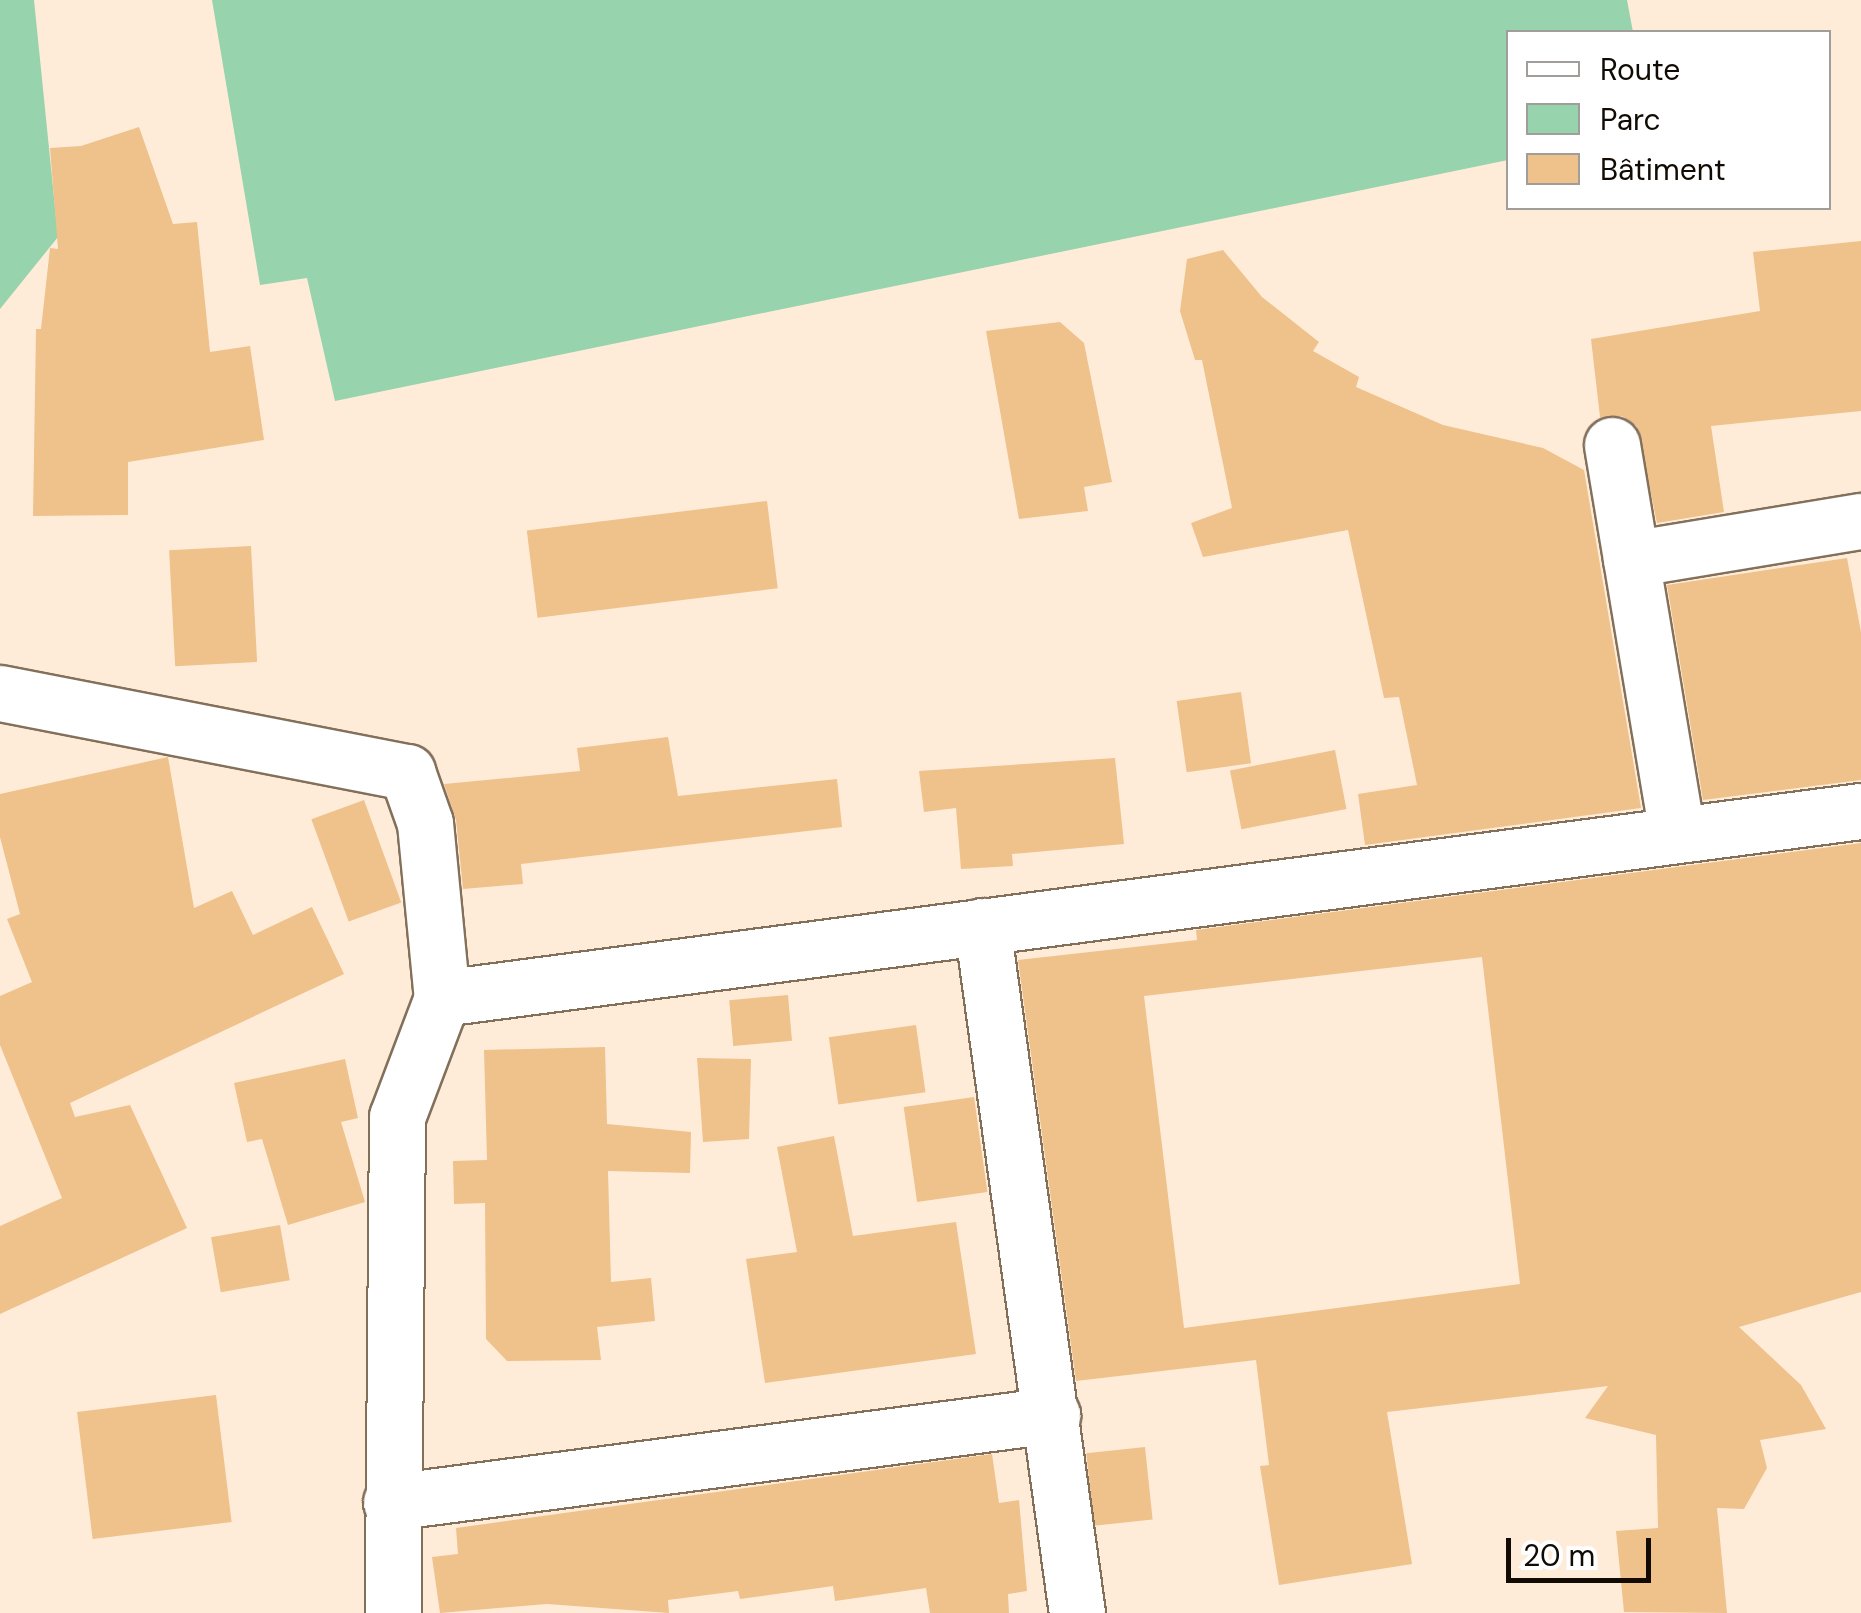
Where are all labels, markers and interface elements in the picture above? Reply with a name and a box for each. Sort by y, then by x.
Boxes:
legend [1506,30,1831,210]
text: Route [1600,50,1680,89]
text: Parc [1600,100,1661,139]
text: Bâtiment [1600,150,1726,189]
scale bar [1511,1518,1656,1580]
text: 20 m [1523,1536,1595,1575]

